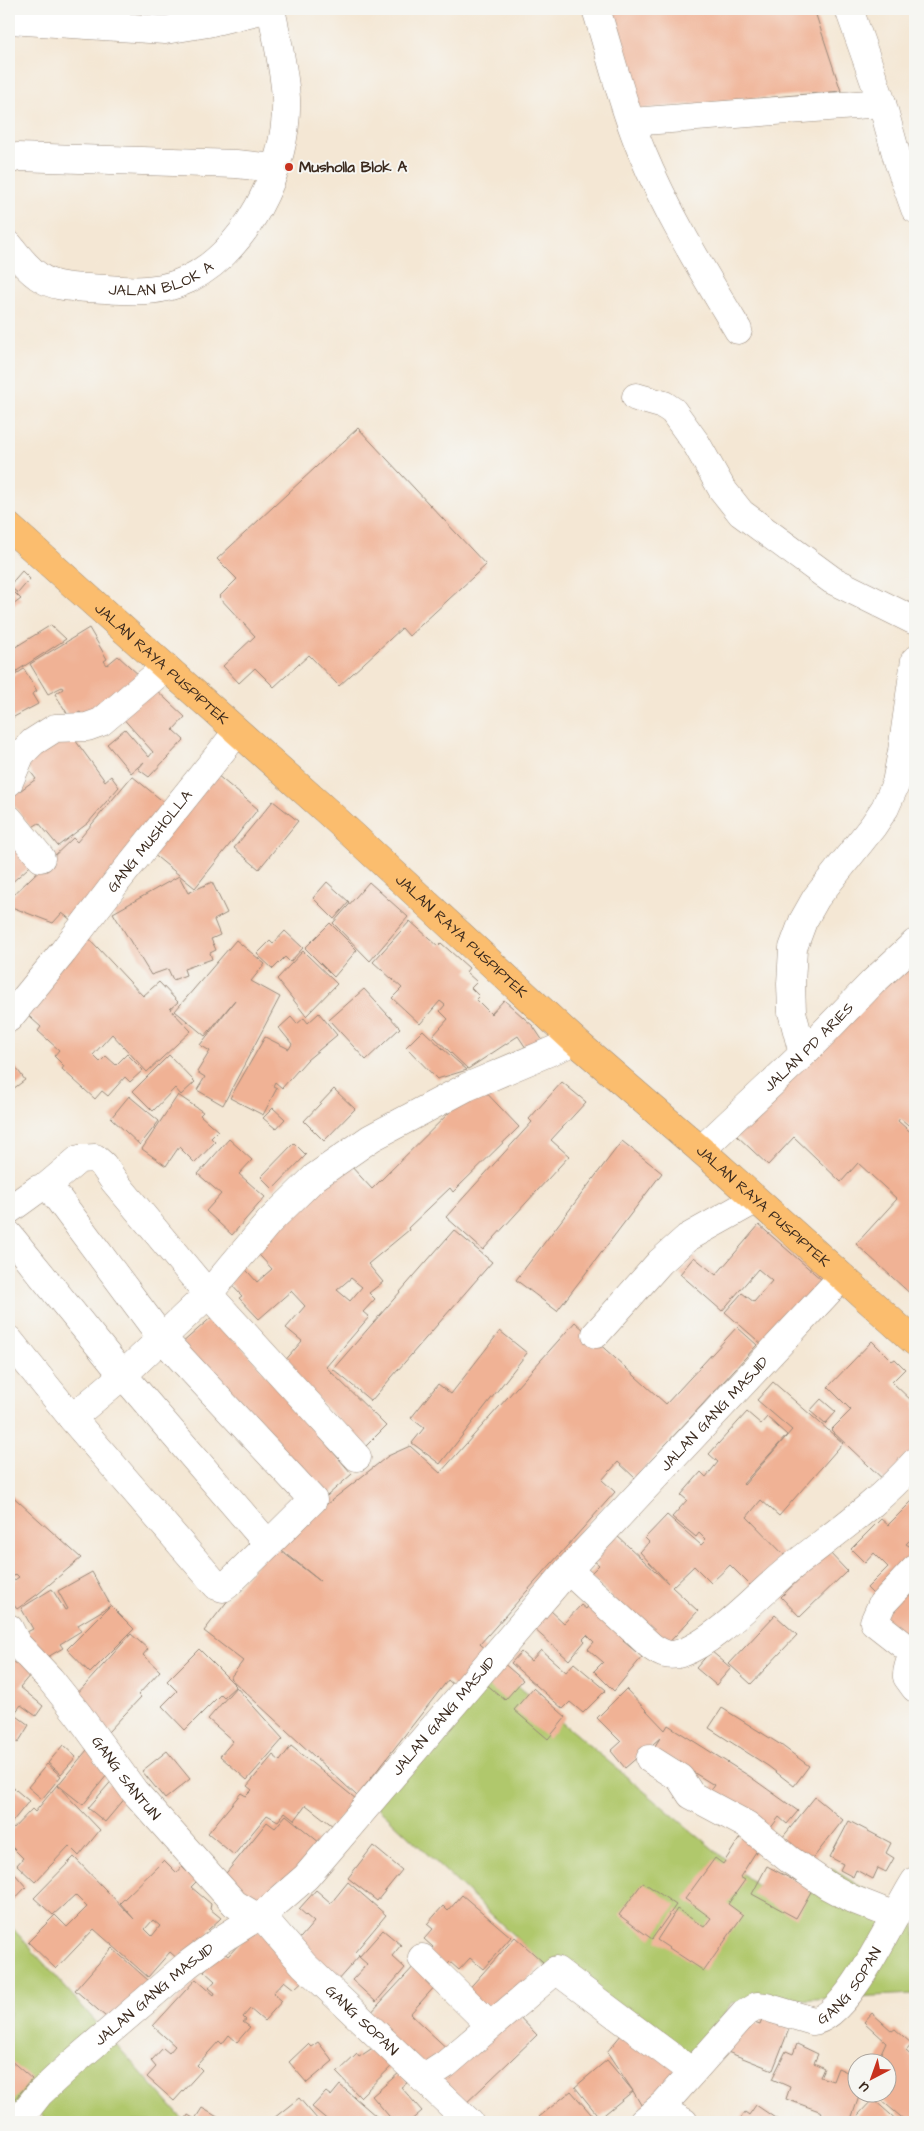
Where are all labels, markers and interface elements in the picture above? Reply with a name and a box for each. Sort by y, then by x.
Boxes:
place label: Musholla Blok A [299,157,407,178]
marker: Musholla Blok A [283,161,295,173]
street label: JALAN BLOK A [108,256,218,301]
street label: JALAN RAYA PUSPIPTEK [90,598,233,729]
street label: GANG MUSHOLLA [102,785,197,897]
street label: JALAN RAYA PUSPIPTEK [391,869,532,1003]
street label: JALAN PD ARIES [759,997,859,1096]
street label: JALAN RAYA PUSPIPTEK [692,1140,835,1272]
street label: JALAN GANG MASJID [655,1351,773,1476]
street label: JALAN GANG MASJID [387,1652,500,1780]
street label: GANG SANTUN [87,1732,166,1825]
street label: JALAN GANG MASJID [90,1938,219,2051]
street label: GANG SOPAN [813,1943,887,2029]
street label: GANG SOPAN [321,1980,403,2060]
north arrow [846,2054,896,2104]
text: U [855,2077,874,2097]

